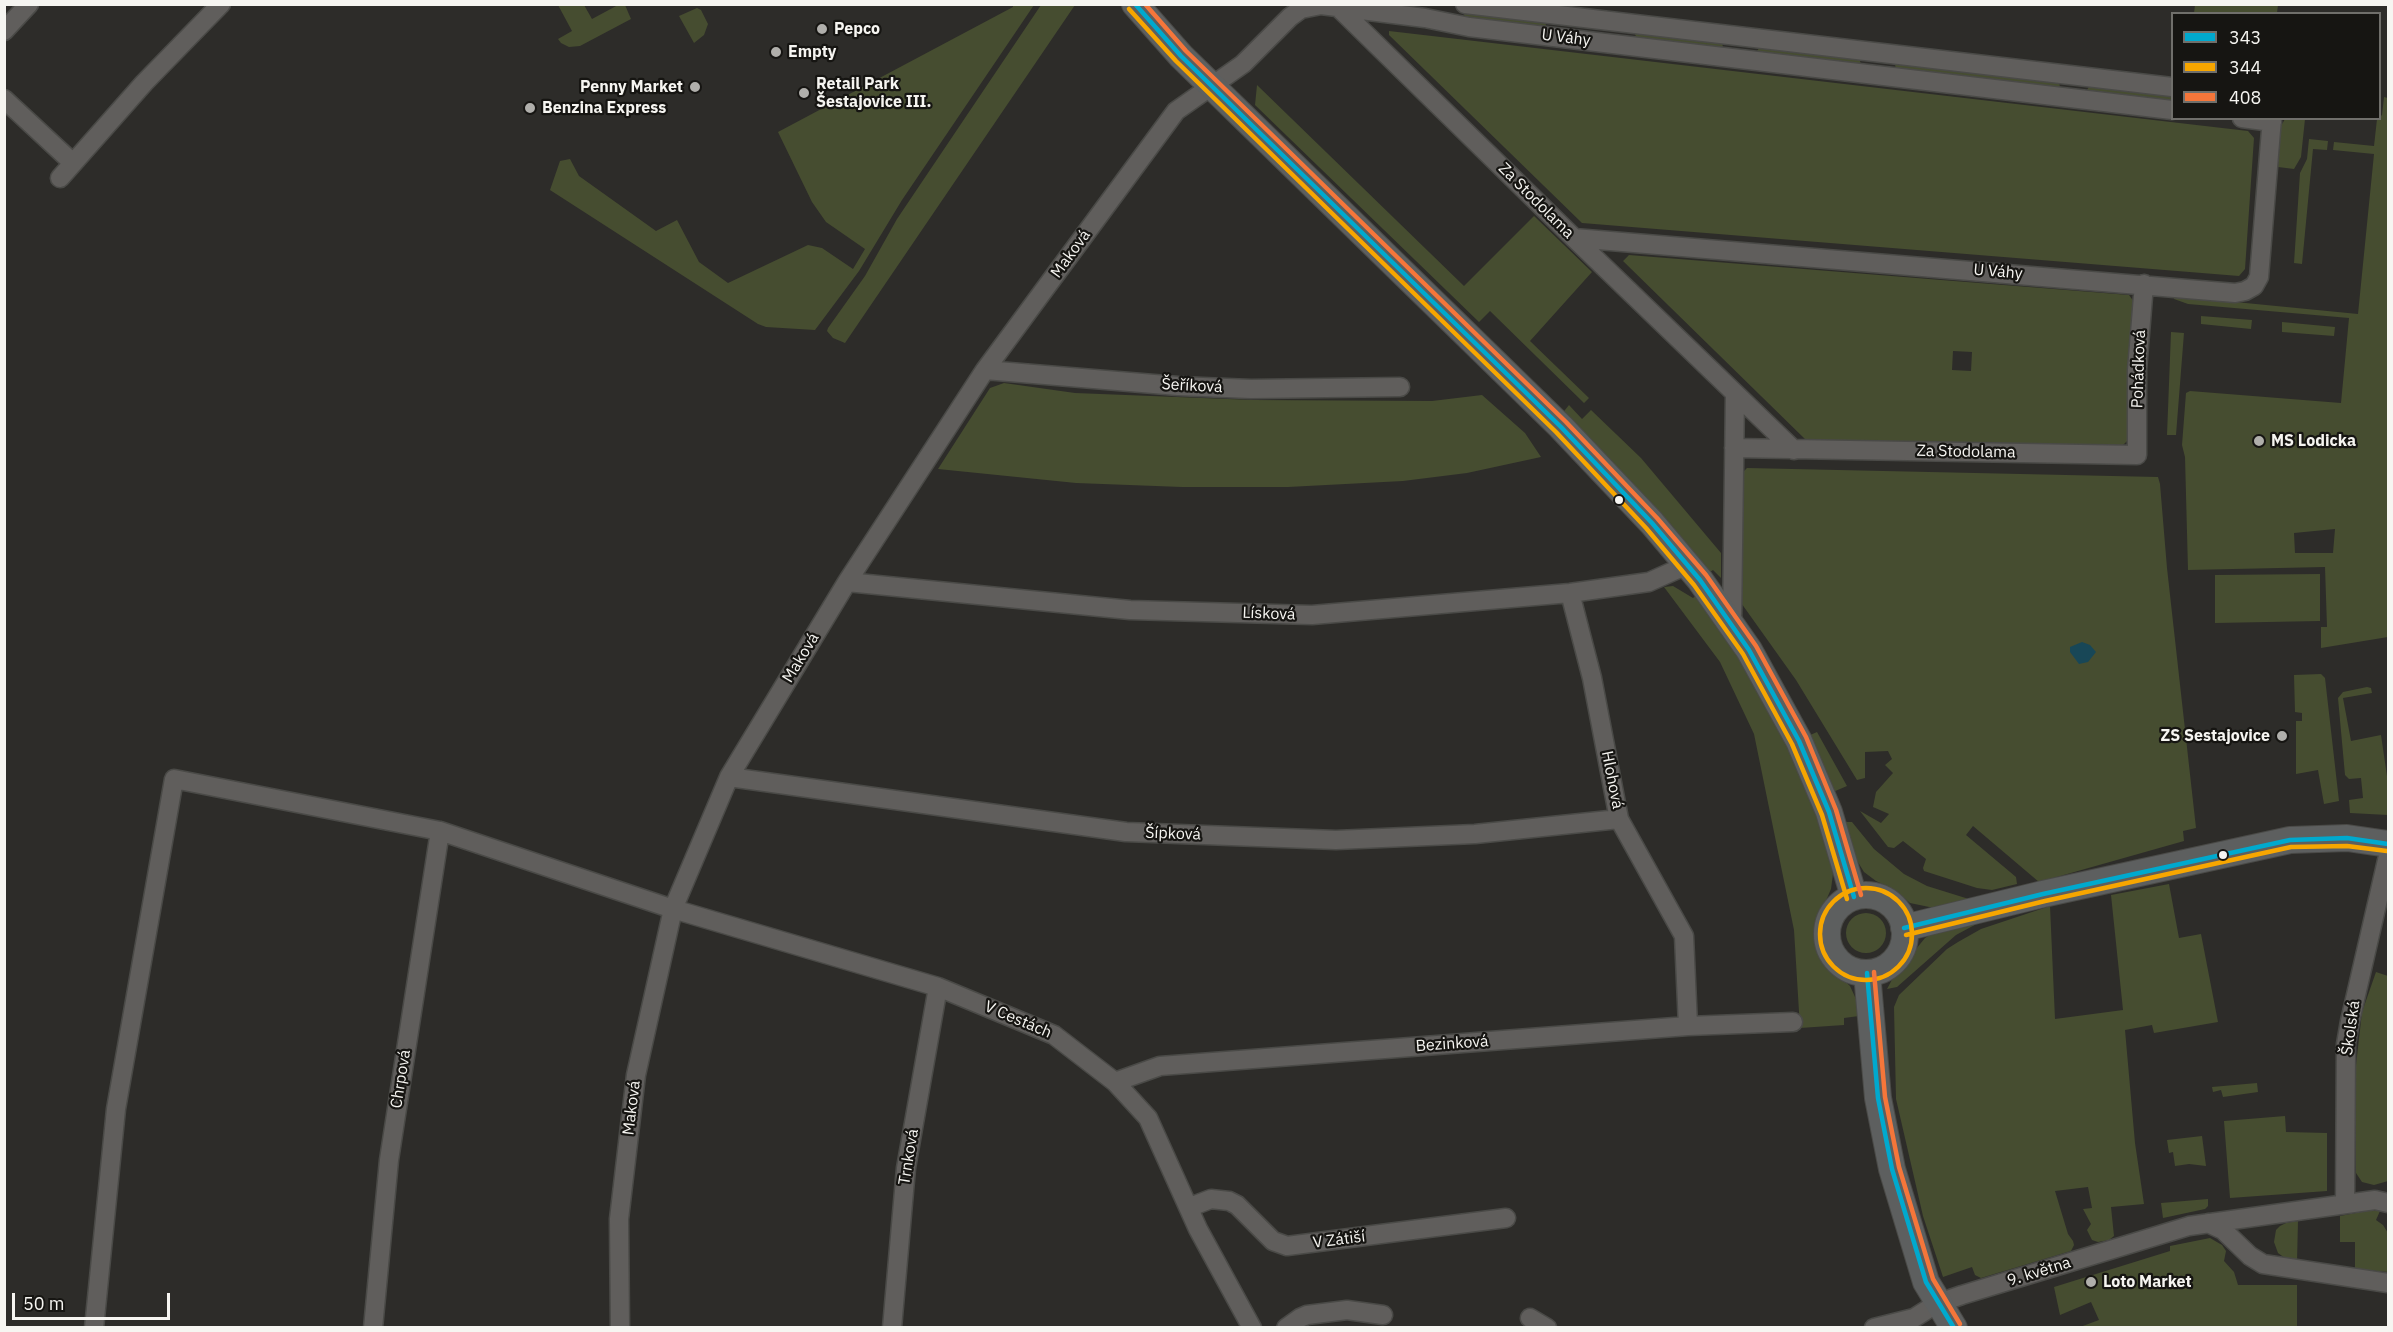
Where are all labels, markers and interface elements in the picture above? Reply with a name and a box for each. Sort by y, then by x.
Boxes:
legend [2171,12,2381,120]
place label: Pepco [834,19,880,39]
marker: Pepco [815,22,829,36]
street label: U Váhy [1540,25,1592,51]
text: 343 [2229,26,2261,49]
place label: Empty [788,42,836,62]
marker: Empty [769,45,783,59]
text: 344 [2229,56,2261,79]
place label: Retail Park Šestajovice III. [816,74,931,112]
place label: Penny Market [580,77,683,97]
marker: Penny Market [688,80,702,94]
marker: Retail Park Šestajovice III. [797,86,811,100]
text: 408 [2229,86,2261,109]
place label: Benzina Express [542,98,666,118]
marker: Benzina Express [523,101,537,115]
street label: Za Stodolama [1494,159,1578,243]
street label: Maková [1047,226,1095,282]
street label: U Váhy [1973,260,2023,284]
street label: Pohádková [2128,329,2150,409]
street label: Šeříková [1161,375,1223,397]
place label: MS Lodicka [2271,431,2356,451]
marker: MS Lodicka [2252,434,2266,448]
street label: Za Stodolama [1916,442,2016,462]
unlabelled marker [1613,494,1625,506]
street label: Lísková [1242,603,1296,625]
street label: Maková [779,630,823,686]
place label: ZS Sestajovice [2161,726,2270,746]
marker: ZS Sestajovice [2275,729,2289,743]
street label: Hlohová [1597,749,1627,811]
street label: Šípková [1145,823,1201,845]
unlabelled marker [2217,849,2229,861]
street label: V Cestách [981,997,1055,1043]
street label: Školská [2338,999,2364,1057]
street label: Bezinková [1415,1032,1489,1056]
street label: Chrpová [387,1048,415,1110]
street label: Maková [619,1080,645,1136]
street label: Trnková [895,1128,923,1186]
street label: V Zátiší [1312,1227,1366,1253]
street label: 9. května [2005,1253,2073,1291]
place label: Loto Market [2103,1272,2192,1292]
marker: Loto Market [2084,1275,2098,1289]
scale bar [15,1281,172,1319]
text: 50 m [23,1292,65,1315]

